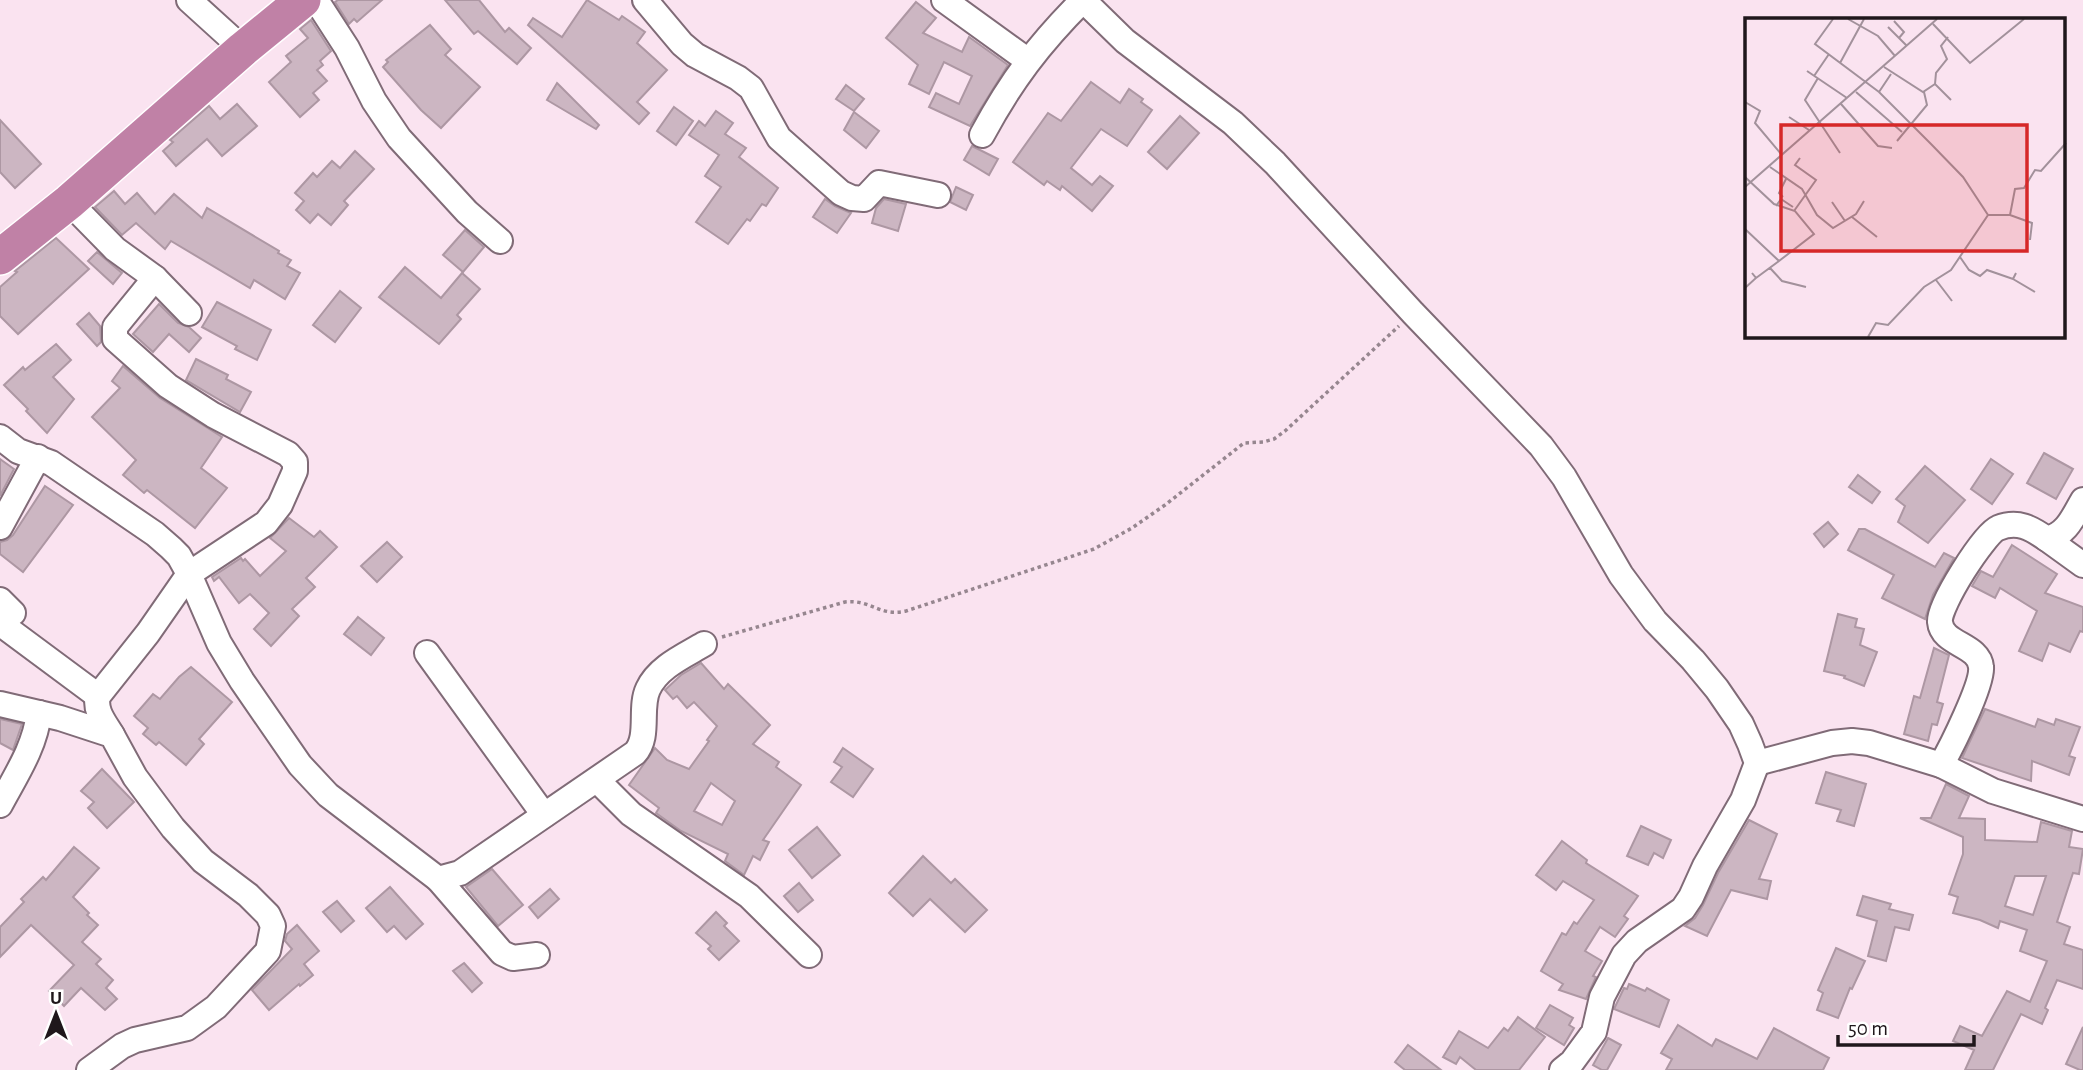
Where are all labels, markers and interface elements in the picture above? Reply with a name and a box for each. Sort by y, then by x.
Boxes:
inset map [1745,18,2066,338]
north arrow [21,979,91,1049]
text: U [50,989,62,1008]
scale bar [1838,1004,1974,1048]
text: 50 m [1848,1018,1888,1039]

